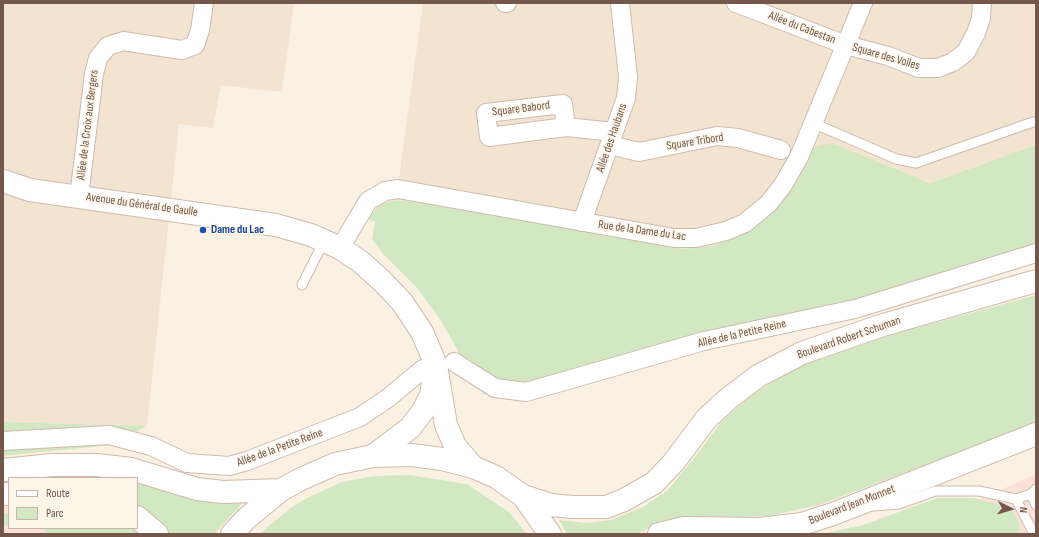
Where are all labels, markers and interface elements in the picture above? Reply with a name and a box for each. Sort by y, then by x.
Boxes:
street label: Allée du Cabestan [766,9,838,47]
street label: Square des Voiles [851,41,921,73]
street label: Allée de la Croix aux Bergers [74,69,102,181]
street label: Square Babord [491,98,551,120]
street label: Allée des Haubans [593,102,631,174]
street label: Square Tribord [665,130,725,154]
street label: Avenue du Général de Gaulle [85,190,199,220]
street label: Rue de la Dame du Lac [597,218,687,244]
place label: Dame du Lac [211,223,264,237]
marker: Dame du Lac [198,225,208,235]
street label: Boulevard Robert Schuman [795,314,903,362]
street label: Allée de la Petite Reine [696,317,788,351]
street label: Allée de la Petite Reine [235,426,325,470]
legend [8,477,138,529]
street label: Boulevard Jean Monnet [807,482,897,528]
text: Route [46,486,70,501]
north arrow [991,489,1031,529]
text: Parc [46,506,64,521]
text: N [1017,507,1030,514]

